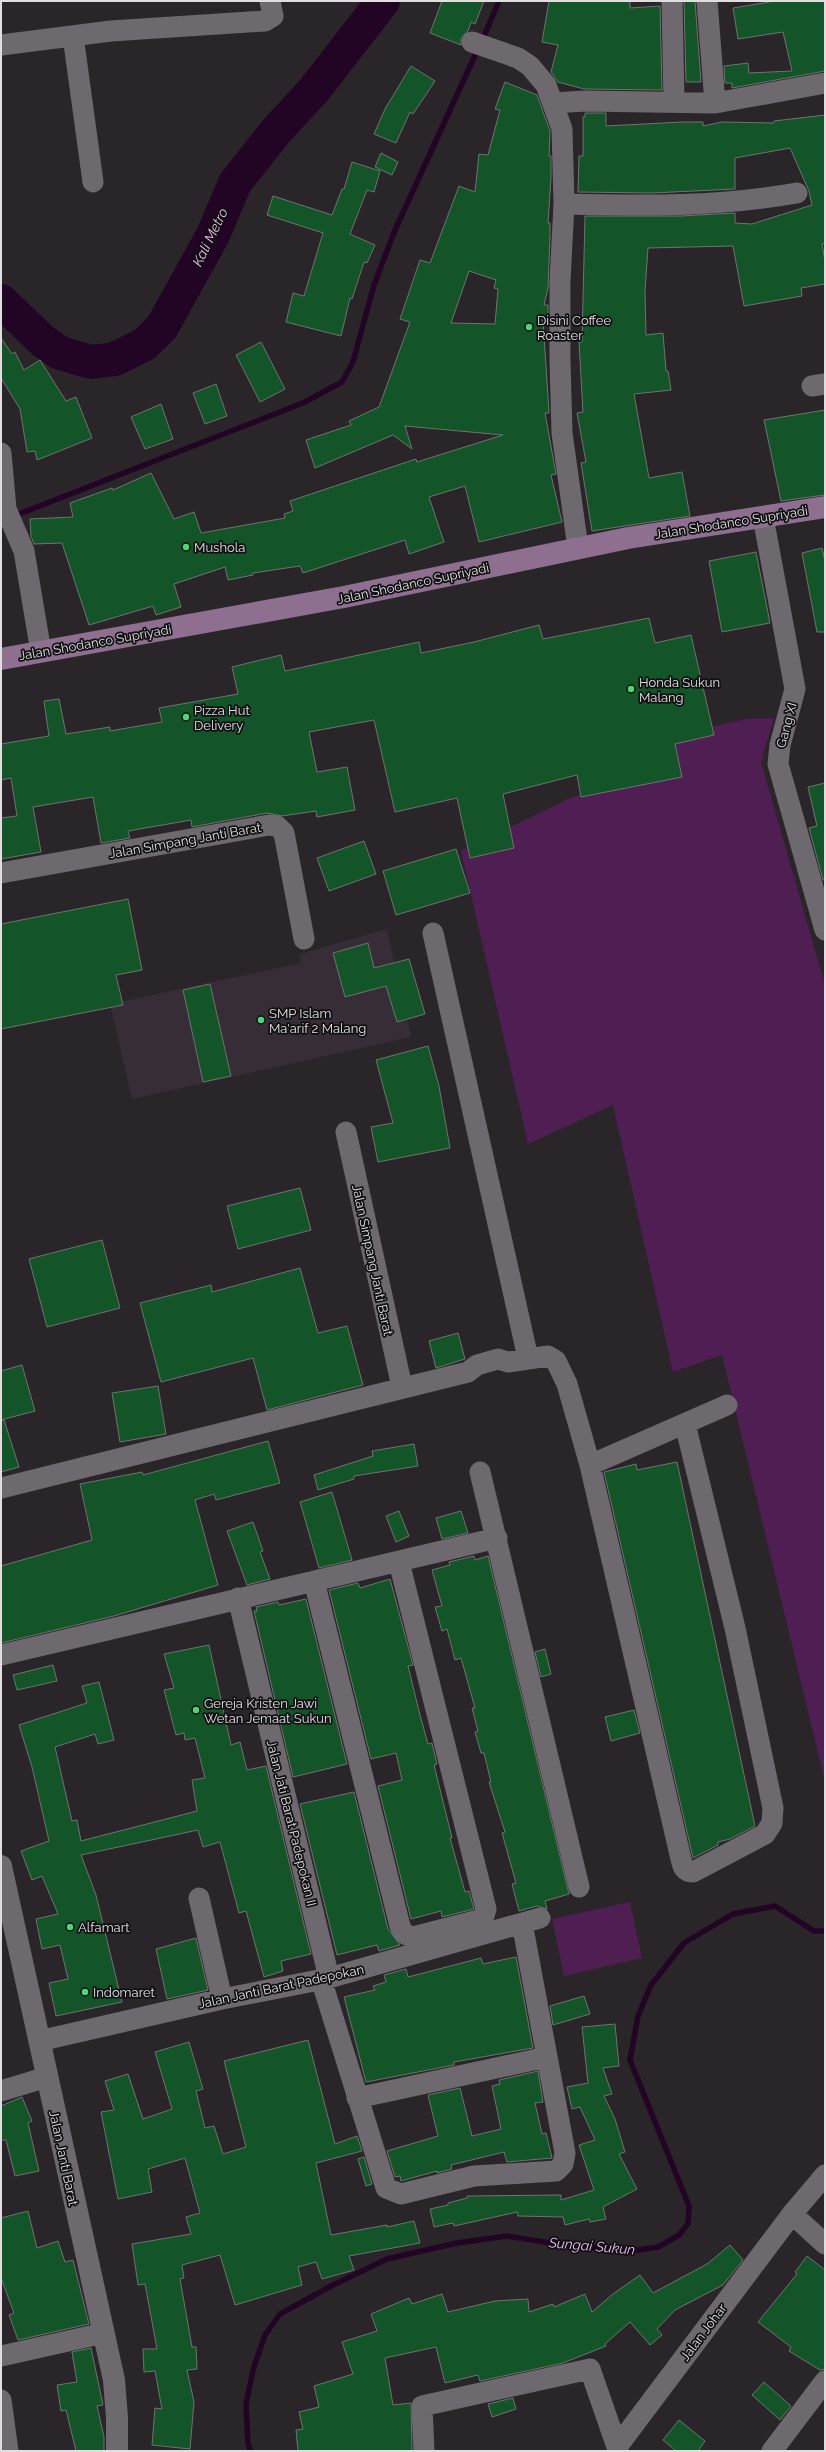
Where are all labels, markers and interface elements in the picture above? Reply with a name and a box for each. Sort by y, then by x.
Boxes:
water label: Kali Metro [189,205,231,269]
place label: Disini Coffee Roaster [537,313,611,343]
marker: Disini Coffee Roaster [524,322,534,332]
street label: Jalan Shodanco Supriyadi [653,503,809,542]
place label: Mushola [194,540,245,555]
marker: Mushola [181,542,191,552]
street label: Jalan Shodanco Supriyadi [336,560,490,607]
street label: Jalan Shodanco Supriyadi [18,622,173,663]
place label: Honda Sukun Malang [639,675,720,705]
marker: Honda Sukun Malang [626,684,636,694]
street label: Gang XI [773,701,800,750]
place label: Pizza Hut Delivery [194,703,250,733]
marker: Pizza Hut Delivery [181,712,191,722]
street label: Jalan Simpang Janti Barat [108,820,263,861]
place label: SMP Islam Ma'arif 2 Malang [269,1006,366,1036]
marker: SMP Islam Ma'arif 2 Malang [256,1015,266,1025]
street label: Jalan Simpang Janti Barat [349,1183,396,1338]
place label: Gereja Kristen Jawi Wetan Jemaat Sukun [204,1696,332,1726]
marker: Gereja Kristen Jawi Wetan Jemaat Sukun [191,1705,201,1715]
street label: Jalan Jati Barat Padepokan II [264,1738,319,1908]
place label: Alfamart [78,1920,130,1935]
marker: Alfamart [65,1922,75,1932]
street label: Jalan Janti Barat Padepokan [197,1962,365,2011]
place label: Indomaret [93,1985,156,2000]
marker: Indomaret [80,1987,90,1997]
street label: Jalan Janti Barat [46,2109,81,2208]
water label: Sungai Sukun [547,2234,636,2258]
street label: Jalan Johar [677,2300,730,2364]

